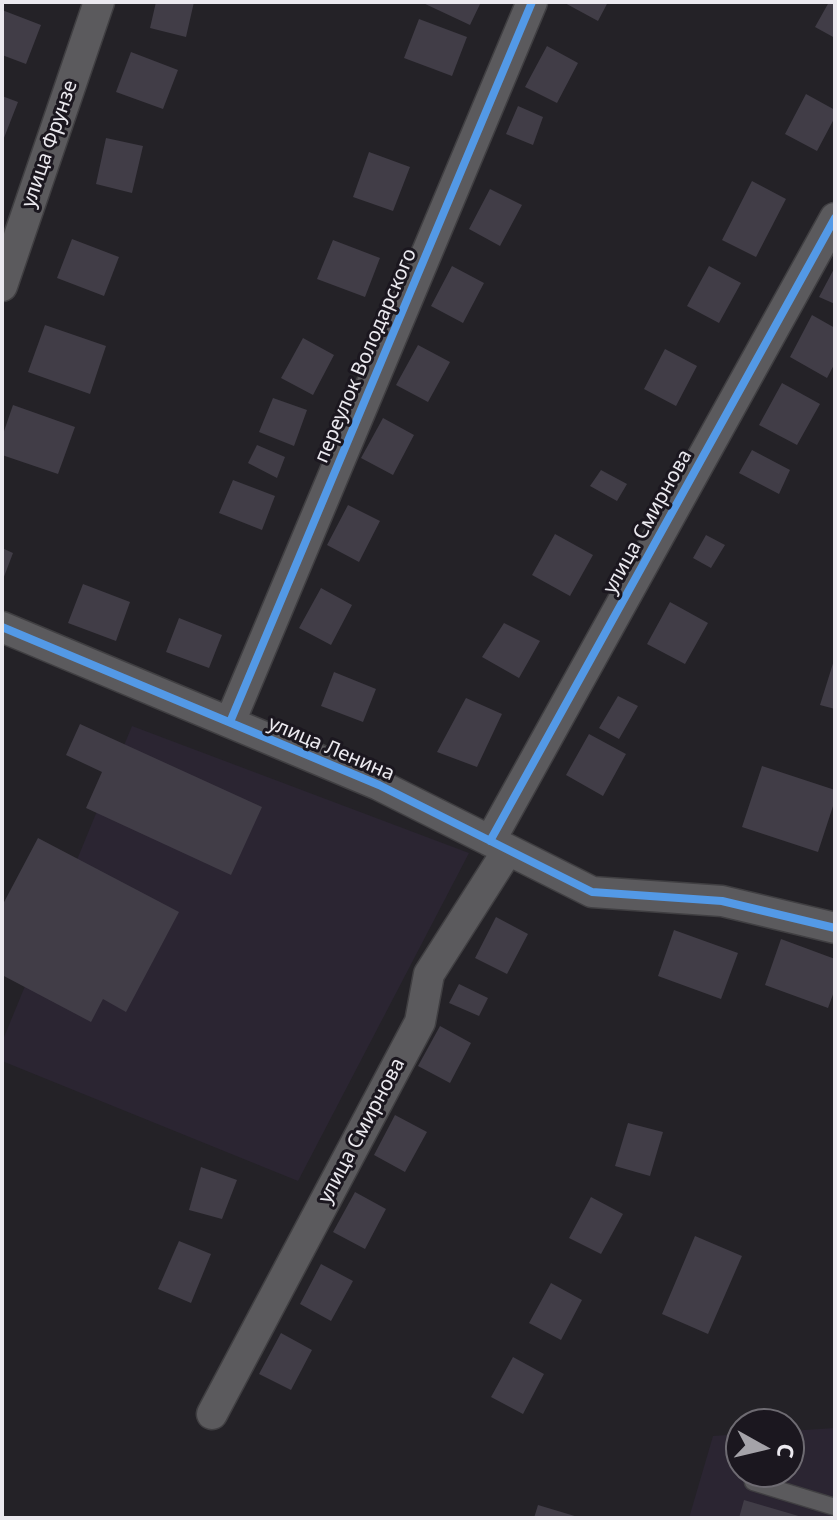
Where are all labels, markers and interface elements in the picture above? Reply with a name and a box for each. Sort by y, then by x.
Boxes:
street label: улица Фрунзе [17,77,83,211]
street label: переулок Володарского [310,245,422,467]
street label: улица Смирнова [598,446,698,598]
street label: улица Ленина [264,712,398,786]
street label: улица Смирнова [314,1054,410,1208]
north arrow [725,1408,805,1488]
text: С [771,1442,803,1460]

